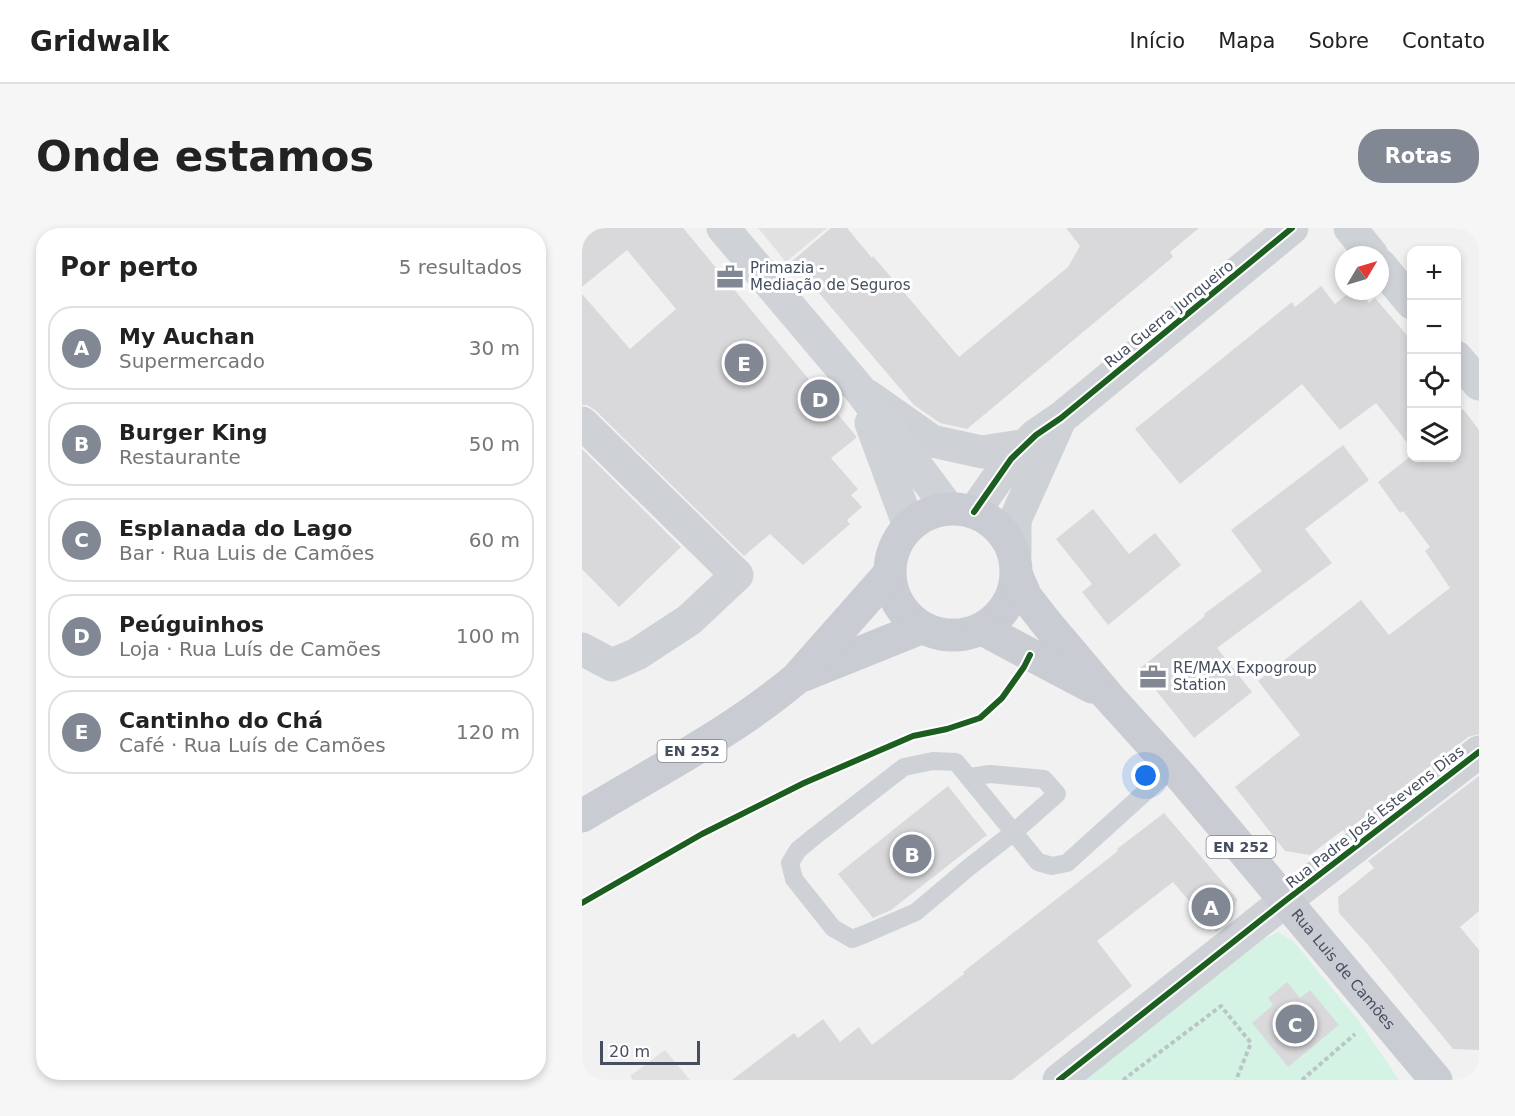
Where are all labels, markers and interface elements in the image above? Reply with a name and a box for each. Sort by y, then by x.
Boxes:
text: Gridwalk [30,25,169,58]
text: Início [1130,29,1185,53]
text: Mapa [1218,29,1275,53]
text: Sobre [1308,29,1369,53]
text: Contato [1402,29,1485,53]
button: Rotas [1358,129,1479,183]
text: Onde estamos [36,132,374,181]
north arrow [1335,246,1389,300]
map controls [1407,246,1461,462]
button: + [1407,246,1461,300]
text: Por perto [60,252,198,282]
text: 5 resultados [399,255,522,279]
street label: Rua Guerra Junqueiro [1101,257,1237,371]
place label: Primazia - Mediação de Seguros [750,259,911,294]
office icon: Primazia - Mediação de Seguros [715,262,745,292]
button: − [1407,300,1461,354]
text: My Auchan [119,324,255,349]
text: A [74,336,89,360]
text: 30 m [469,336,520,360]
pin: E [724,340,764,386]
text: Supermercado [119,349,265,373]
button: locate [1407,354,1461,408]
pin: D [800,376,840,422]
button: layers [1407,408,1461,462]
text: Burger King [119,420,267,445]
text: B [74,432,89,456]
text: 50 m [469,432,520,456]
text: Restaurante [119,445,241,469]
text: Esplanada do Lago [119,516,352,541]
text: C [74,528,89,552]
text: 60 m [469,528,520,552]
text: Bar · Rua Luis de Camões [119,541,374,565]
text: Peúguinhos [119,612,264,637]
text: D [73,624,90,648]
text: 100 m [456,624,520,648]
text: Loja · Rua Luís de Camões [119,637,381,661]
place label: RE/MAX Expogroup Station [1173,659,1317,694]
office icon: RE/MAX Expogroup Station [1138,662,1168,692]
text: Cantinho do Chá [119,708,323,733]
text: E [75,720,88,744]
text: 120 m [456,720,520,744]
text: Café · Rua Luís de Camões [119,733,386,757]
road number: EN 252 [658,740,726,762]
street label: Rua Padre José Estevens Dias [1282,742,1468,892]
your location [1131,761,1160,790]
pin: B [892,832,932,876]
road number: EN 252 [1206,836,1276,858]
pin: A [1192,884,1230,930]
street label: Rua Luis de Camões [1287,905,1399,1033]
pin: C [1276,1002,1314,1046]
scale bar [600,1038,700,1066]
text: 20 m [609,1042,650,1061]

